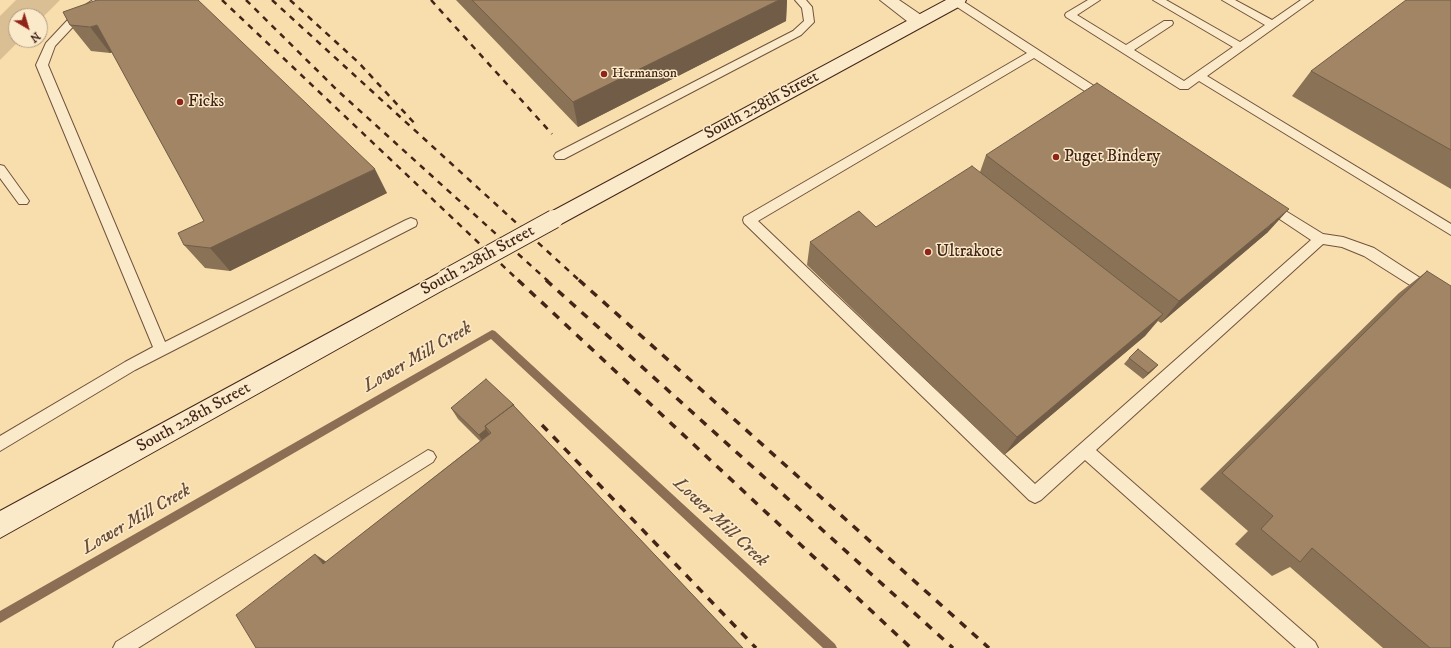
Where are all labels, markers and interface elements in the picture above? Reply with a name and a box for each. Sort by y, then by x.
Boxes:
north arrow [8,8,48,48]
text: N [27,28,43,45]
place label: Hermanson [612,66,677,82]
street label: South 228th Street [701,67,823,145]
marker: Hermanson [599,69,609,79]
place label: Ficks [188,92,224,112]
marker: Ficks [175,97,185,107]
place label: Puget Bindery [1064,147,1160,167]
marker: Puget Bindery [1051,152,1061,162]
street label: South 228th Street [418,221,538,301]
place label: Ultrakote [936,242,1002,262]
marker: Ultrakote [923,247,933,257]
water label: Lower Mill Creek [360,318,476,398]
street label: South 228th Street [134,378,254,458]
water label: Lower Mill Creek [668,474,772,572]
water label: Lower Mill Creek [79,480,195,560]

